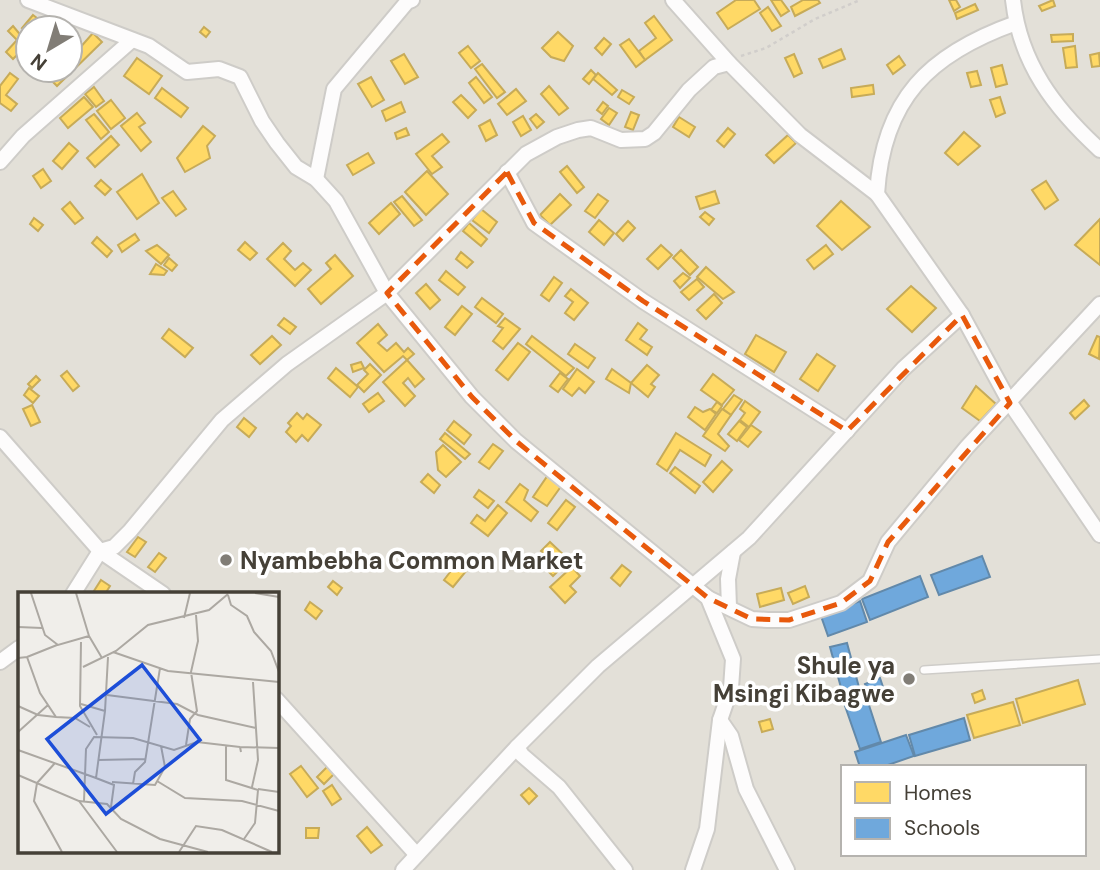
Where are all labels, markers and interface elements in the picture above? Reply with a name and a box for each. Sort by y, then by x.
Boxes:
north arrow [14,14,84,84]
text: N [26,48,52,76]
place label: Nyambebha Common Market [240,545,583,576]
marker: Nyambebha Common Market [218,552,234,568]
inset map [18,592,278,852]
place label: Shule ya Msingi Kibagwe [713,650,895,709]
marker: Shule ya Msingi Kibagwe [901,671,917,687]
legend [841,765,1086,856]
text: Homes [904,779,972,807]
text: Schools [904,814,980,842]

